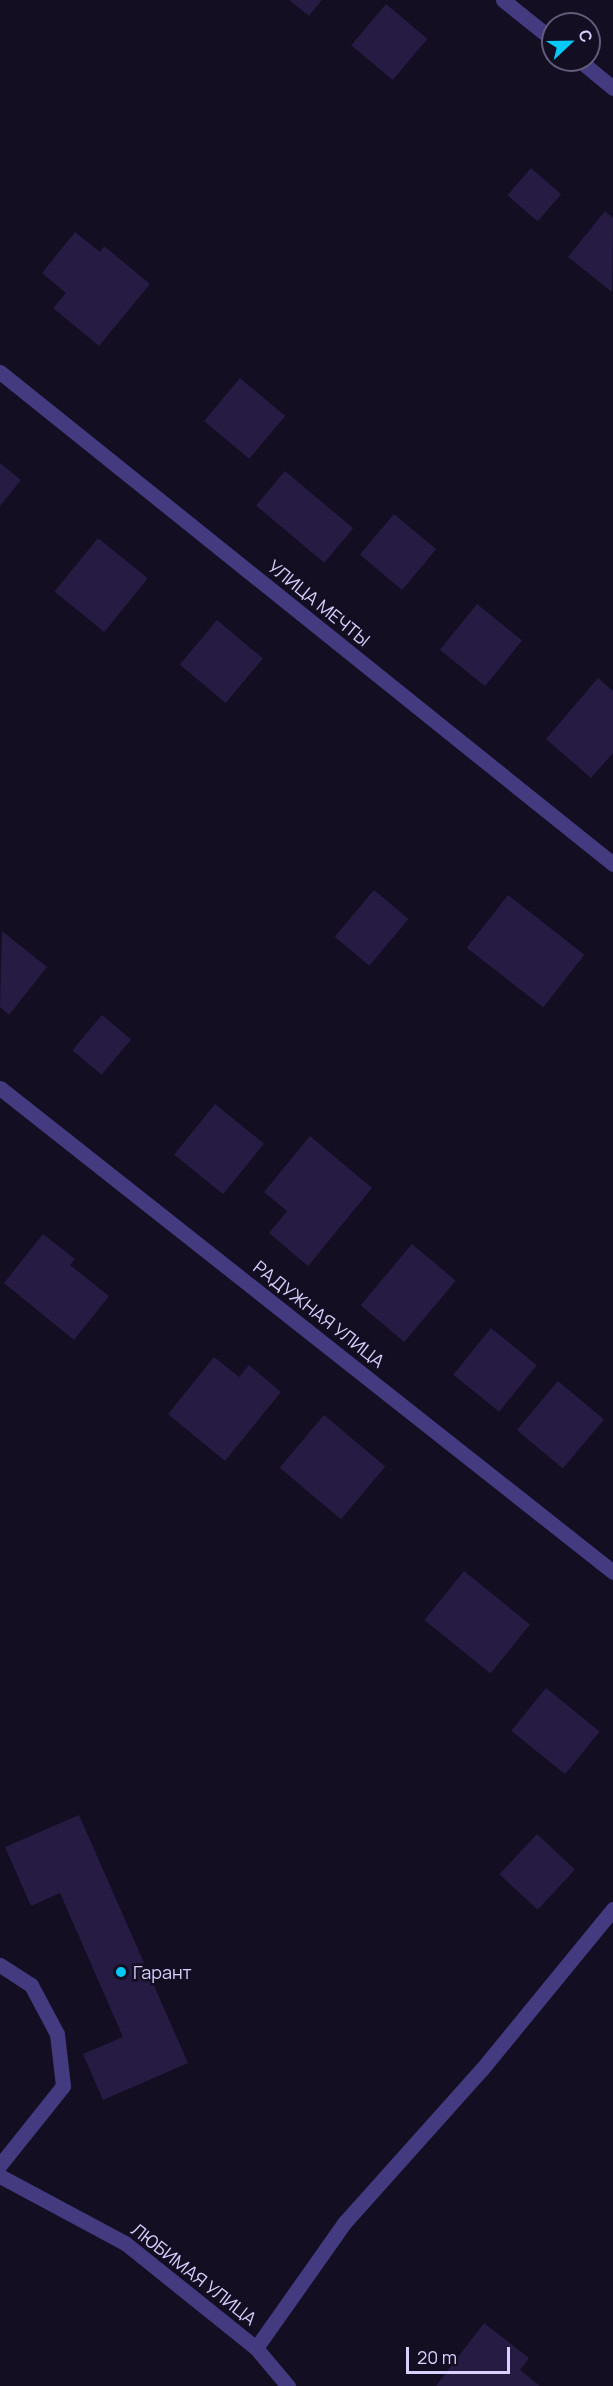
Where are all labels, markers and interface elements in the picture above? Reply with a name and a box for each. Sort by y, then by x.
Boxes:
north arrow [541,12,601,72]
text: С [573,26,598,46]
street label: УЛИЦА МЕЧТЫ [264,555,374,651]
street label: РАДУЖНАЯ УЛИЦА [249,1256,389,1372]
place label: Гарант [133,1961,192,1983]
marker: Гарант [114,1965,128,1979]
street label: ЛЮБИМАЯ УЛИЦА [127,2218,261,2330]
scale bar [409,2335,512,2373]
text: 20 m [417,2345,457,2369]

